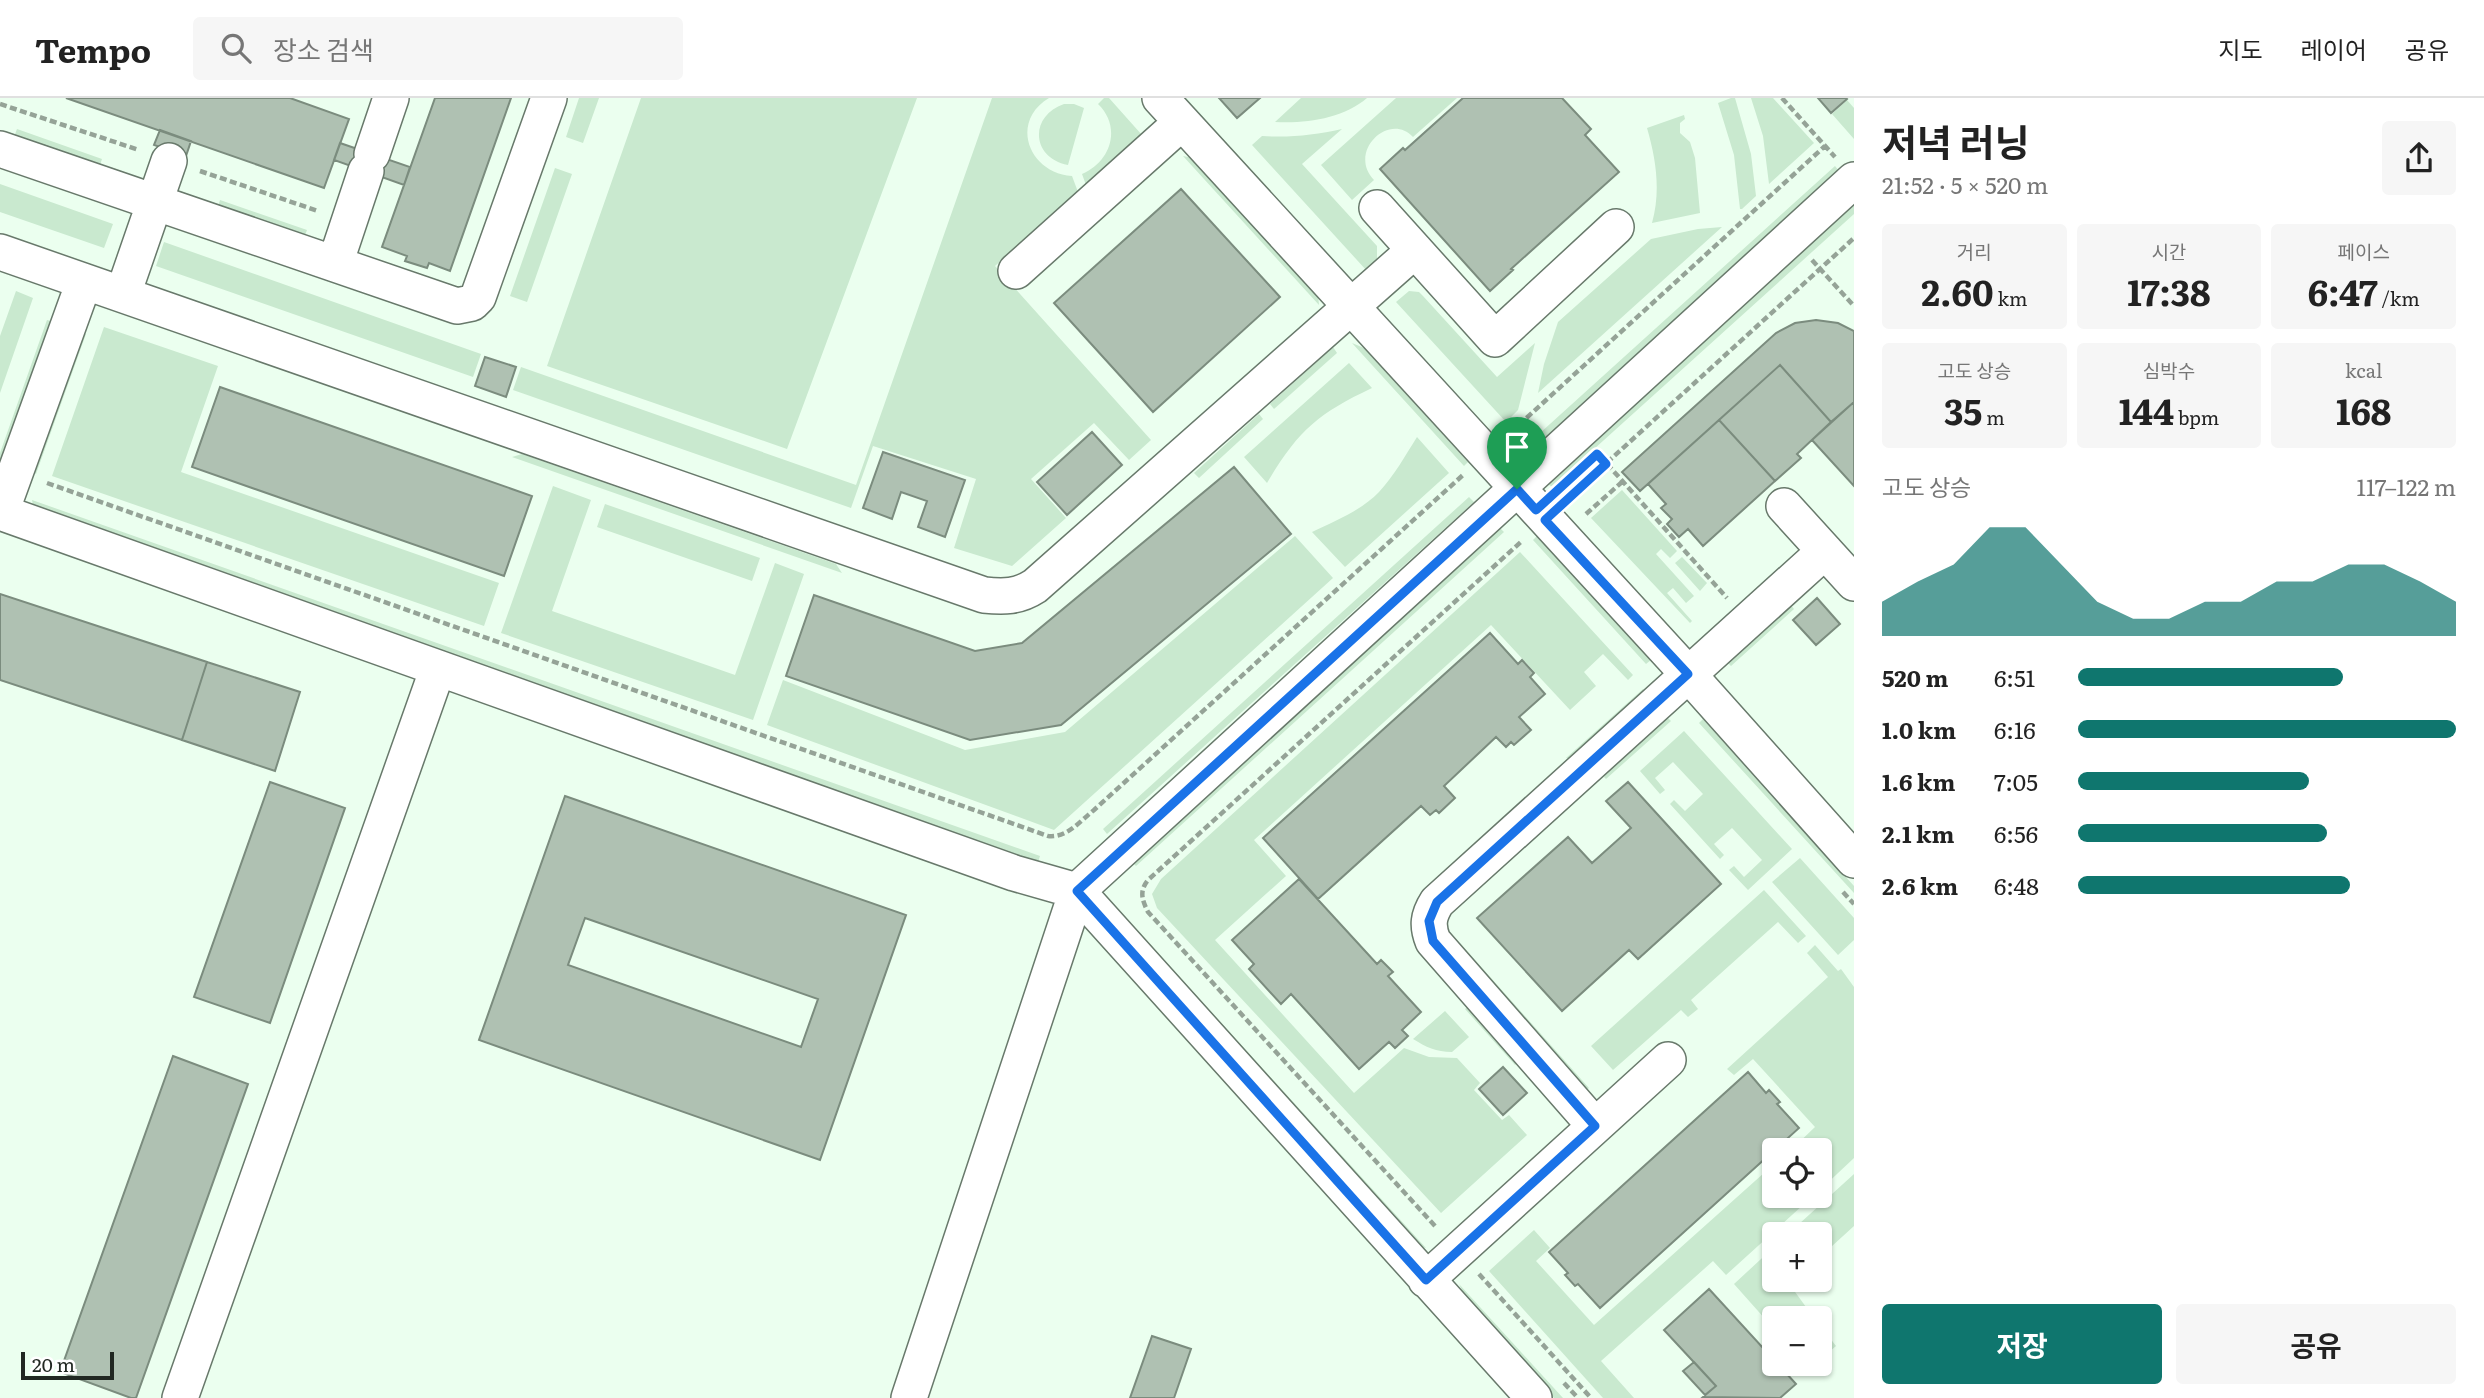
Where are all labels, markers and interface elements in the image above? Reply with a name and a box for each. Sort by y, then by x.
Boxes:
search box [193,17,683,80]
text: Tempo [35,24,151,73]
icon: search [217,29,255,67]
text: 장소 검색 [273,29,374,68]
text: 지도 [2218,31,2263,66]
text: 레이어 [2301,31,2367,66]
text: 공유 [2405,31,2449,66]
text: 저녁 러닝 [1882,112,2029,169]
button: share [2382,121,2456,195]
text: 21:52 · 5 × 520 m [1882,167,2048,201]
text: 거리 [1957,237,1992,265]
text: 시간 [2152,237,2186,265]
text: 페이스 [2337,237,2390,265]
text: 2.60 [1921,265,1994,317]
text: 17:38 [2127,265,2211,317]
text: 6:47 [2308,265,2378,317]
text: km [1994,284,2027,312]
text: /km [2378,284,2420,312]
text: 고도 상승 [1937,356,2011,384]
text: 심박수 [2143,356,2195,384]
text: kcal [2345,356,2382,384]
text: 35 [1944,384,1982,436]
text: 144 [2119,384,2174,436]
text: 168 [2336,384,2391,436]
text: m [1982,403,2005,431]
text: bpm [2174,403,2219,431]
pin [1487,417,1547,489]
icon: arrive [1498,428,1536,466]
text: 고도 상승 [1882,469,1971,503]
text: 117–122 m [2357,469,2456,503]
text: 520 m [1882,660,1948,694]
text: 6:51 [1994,660,2035,694]
text: 1.0 km [1882,712,1956,746]
text: 6:16 [1994,712,2036,746]
text: 1.6 km [1882,764,1955,798]
text: 7:05 [1994,764,2038,798]
text: 2.1 km [1882,816,1954,850]
text: 6:56 [1994,816,2038,850]
text: 2.6 km [1882,868,1958,902]
text: 6:48 [1994,868,2039,902]
map controls [1762,1138,1832,1376]
button: locate [1762,1138,1832,1208]
button: + [1762,1222,1832,1292]
button: 저장 [1882,1304,2162,1384]
button: 공유 [2176,1304,2456,1384]
button: − [1762,1306,1832,1376]
scale bar [21,1349,114,1381]
text: 20 m [32,1350,75,1378]

